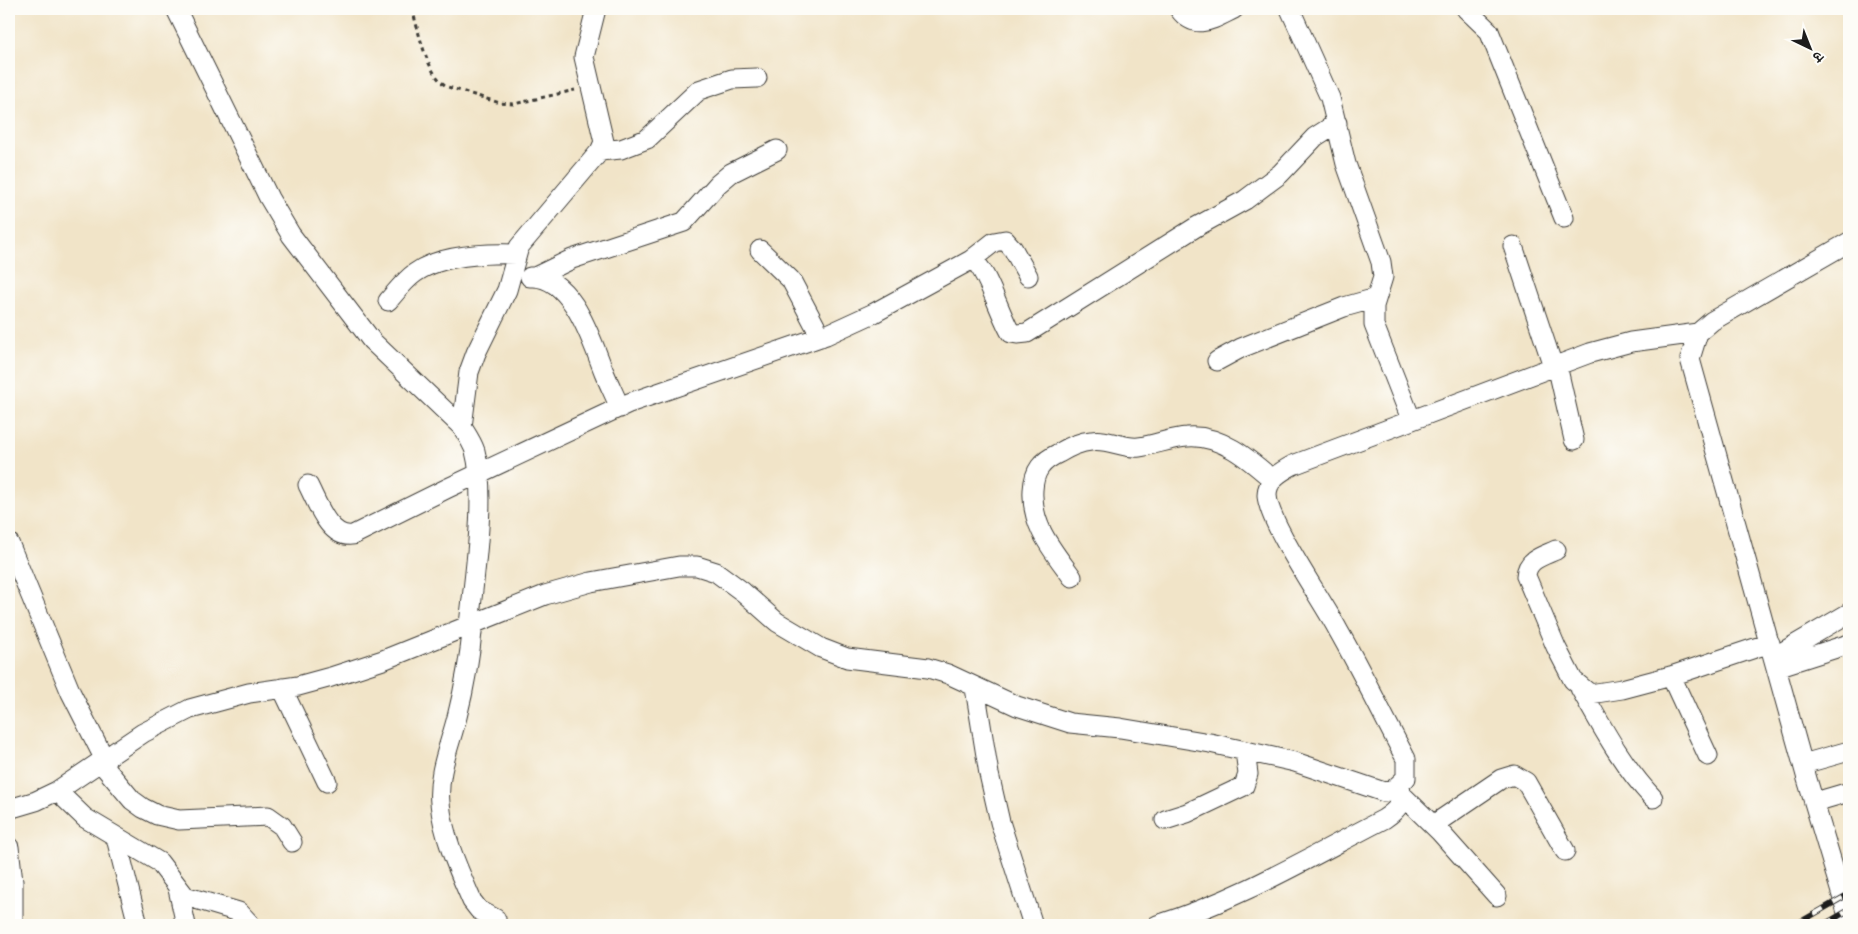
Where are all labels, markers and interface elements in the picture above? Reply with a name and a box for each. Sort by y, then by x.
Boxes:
north arrow [1786,22,1836,72]
text: उ [1807,45,1828,67]

